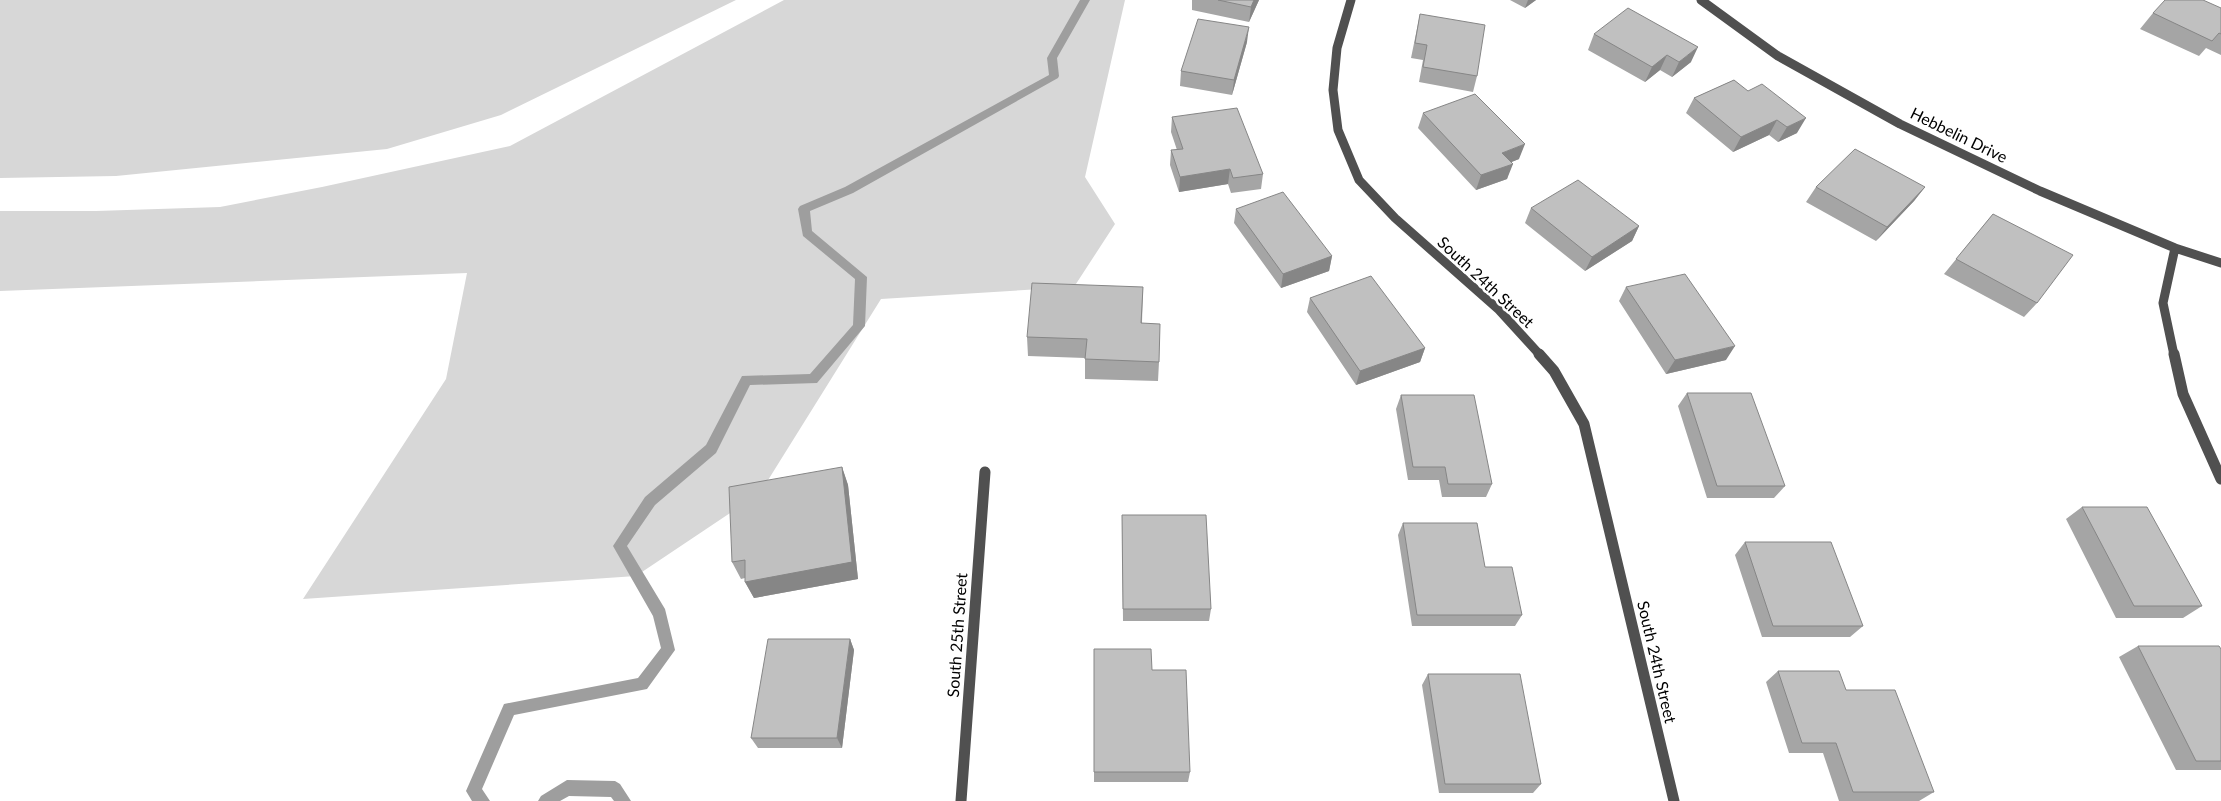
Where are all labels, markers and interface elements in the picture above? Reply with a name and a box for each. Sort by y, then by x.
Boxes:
street label: Hebbelin Drive [1908,103,2011,166]
street label: South 24th Street [1434,232,1539,331]
street label: South 25th Street [943,572,970,698]
street label: South 24th Street [1634,599,1681,725]

